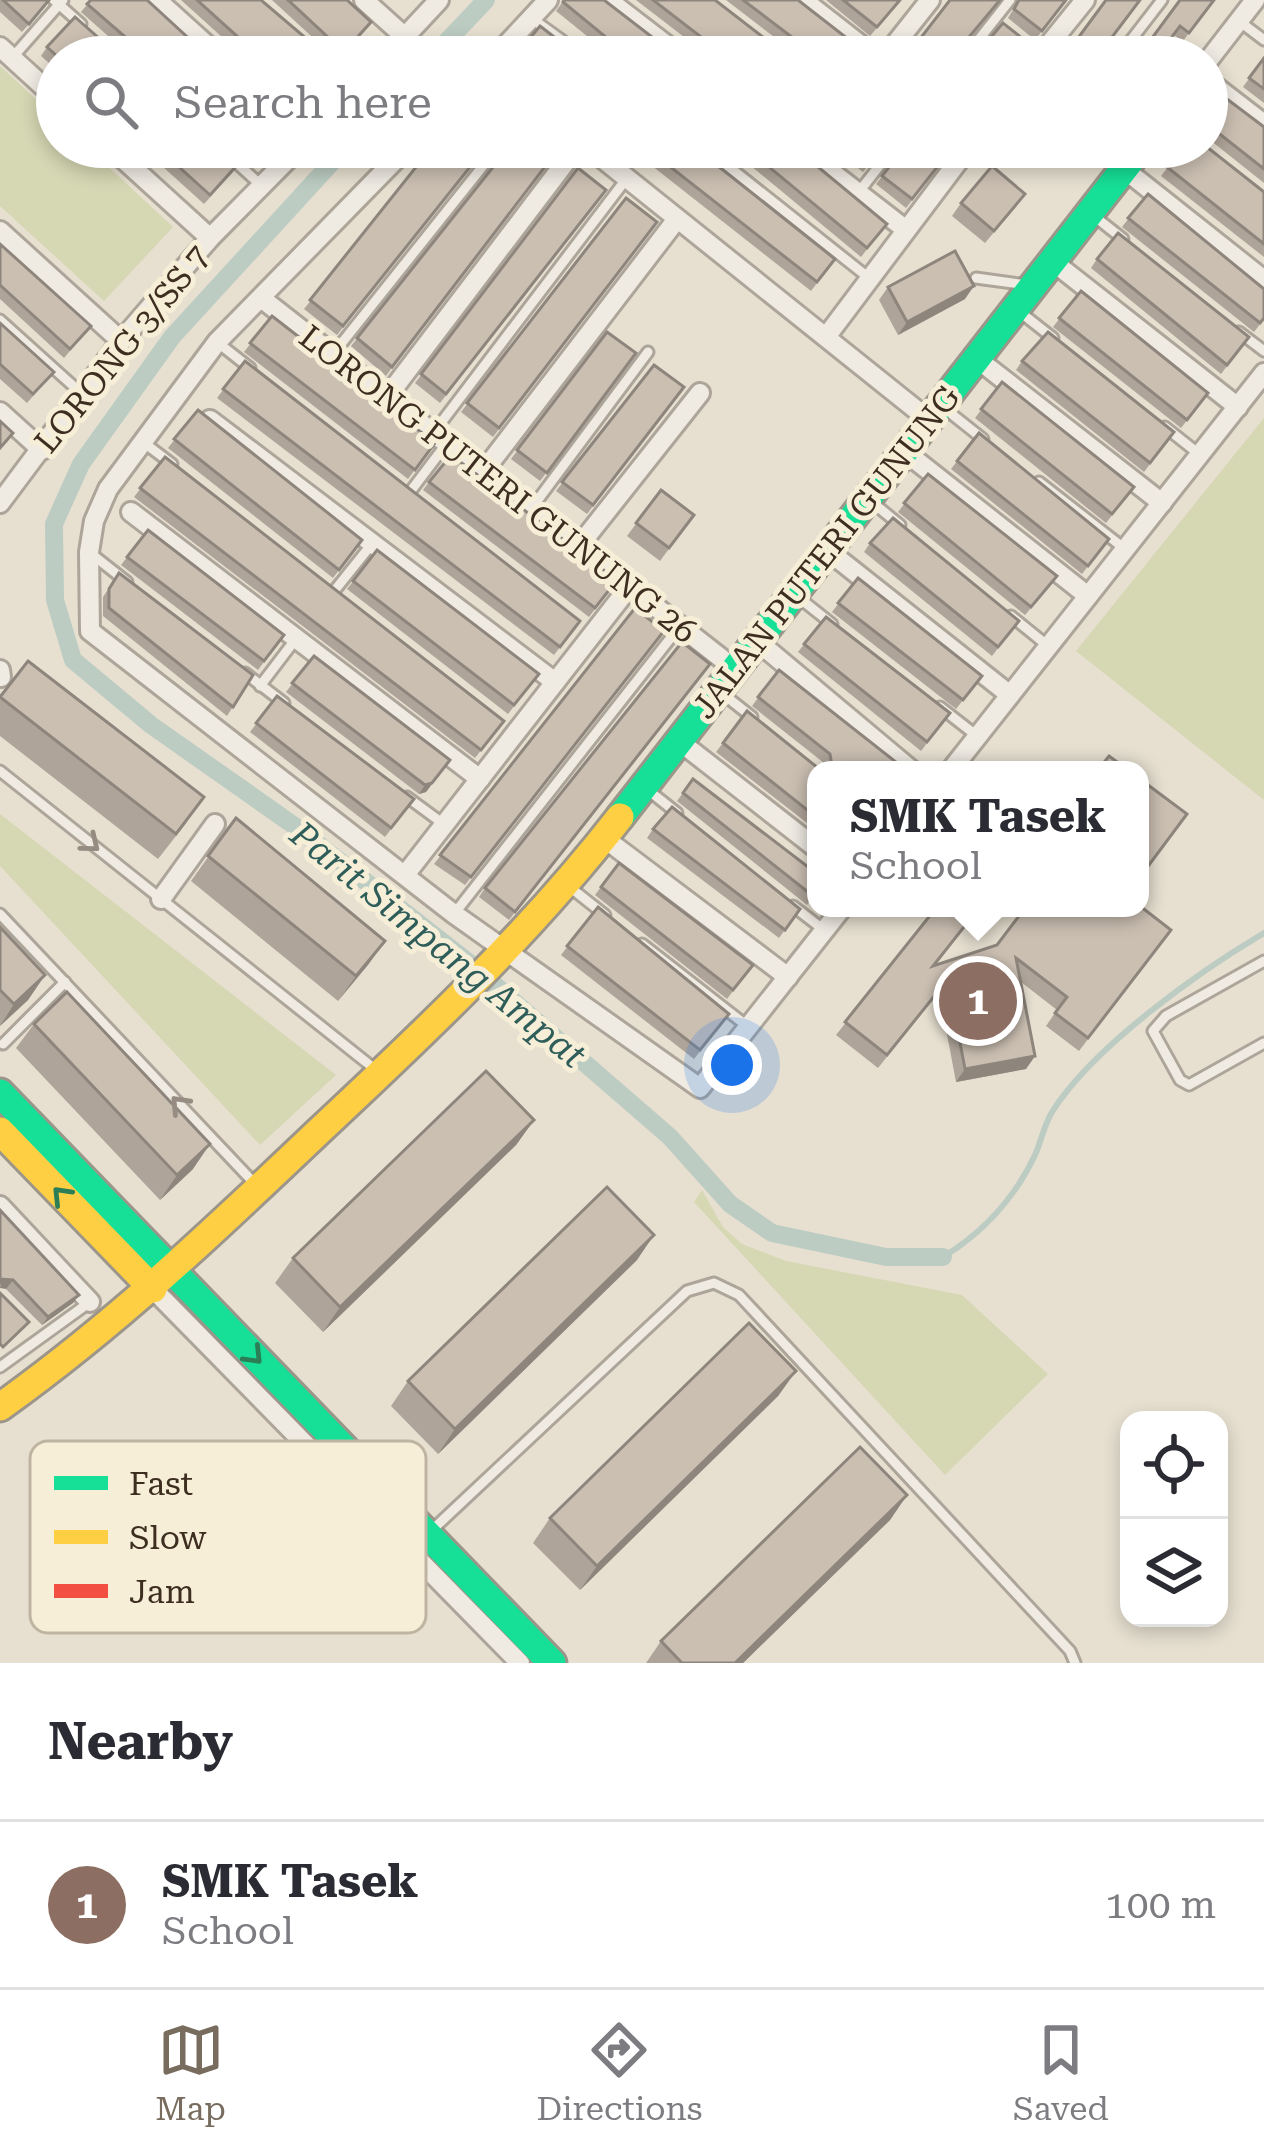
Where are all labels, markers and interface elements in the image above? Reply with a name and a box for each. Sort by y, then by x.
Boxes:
search box [36,36,1228,168]
icon: search [78,69,144,135]
text: Search here [174,76,432,129]
street label: LORONG 3/SS 7 [26,237,218,461]
street label: LORONG PUTERI GUNUNG 26 [292,317,704,651]
street label: JALAN PUTERI GUNUNG [684,378,968,726]
popup [807,761,1149,917]
text: SMK Tasek [850,790,1106,843]
water label: Parit Simpang Ampat [281,812,594,1077]
one-way arrow [78,830,100,851]
text: School [850,843,982,889]
pin: 1 [939,956,1017,1046]
your location [702,1035,762,1095]
one-way arrow [172,1096,193,1117]
one-way arrow [54,1187,76,1209]
one-way arrow [239,1342,261,1364]
map controls [1120,1411,1228,1627]
button: locate [1120,1411,1228,1519]
legend [30,1441,426,1633]
text: Fast [129,1464,193,1503]
text: Slow [129,1518,207,1557]
button: layers [1120,1519,1228,1627]
text: Jam [129,1572,195,1611]
text: Nearby [48,1712,233,1771]
text: SMK Tasek [162,1855,418,1908]
text: 1 [76,1882,98,1928]
text: 100 m [1105,1882,1216,1928]
text: School [162,1908,294,1954]
tab: Map [155,2017,226,2128]
tab: Directions [536,2017,702,2128]
tab: Saved [1013,2017,1109,2128]

